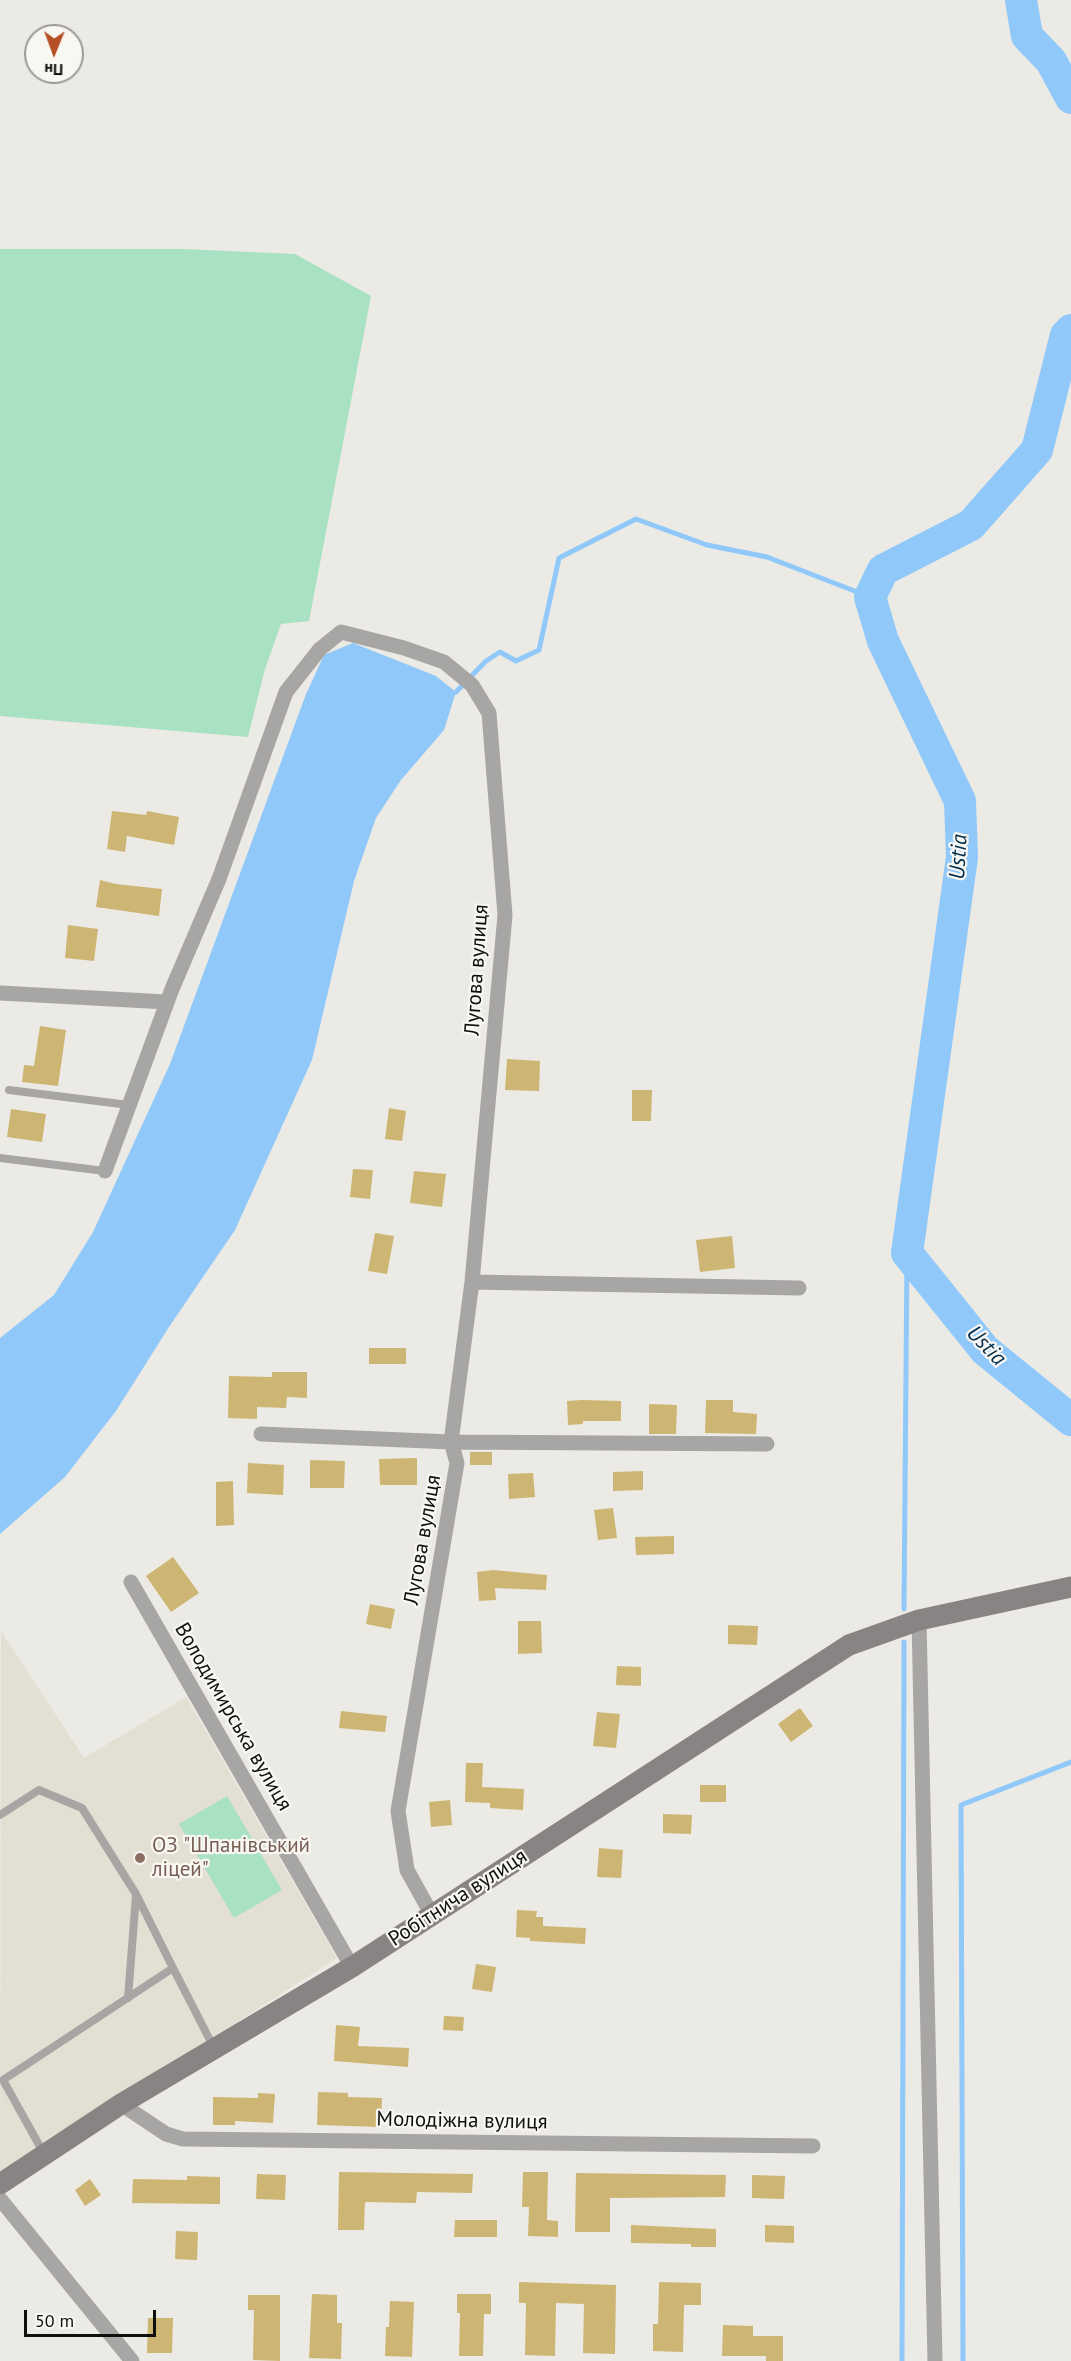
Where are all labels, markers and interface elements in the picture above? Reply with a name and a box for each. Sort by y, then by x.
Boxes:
north arrow [24,24,84,84]
text: Пн [44,60,63,80]
water label: Ustia [945,834,973,880]
street label: Лугова вулиця [460,904,494,1036]
water label: Ustia [961,1320,1011,1372]
street label: Лугова вулиця [399,1473,447,1607]
street label: Володимирська вулиця [169,1618,297,1816]
place label: ОЗ "Шпанівський ліцей" [152,1833,310,1883]
street label: Робітнича вулиця [384,1844,532,1952]
marker: ОЗ "Шпанівський ліцей" [133,1851,147,1865]
street label: Молодіжна вулиця [376,2107,548,2135]
scale bar [27,2298,159,2336]
text: 50 m [35,2309,74,2332]

